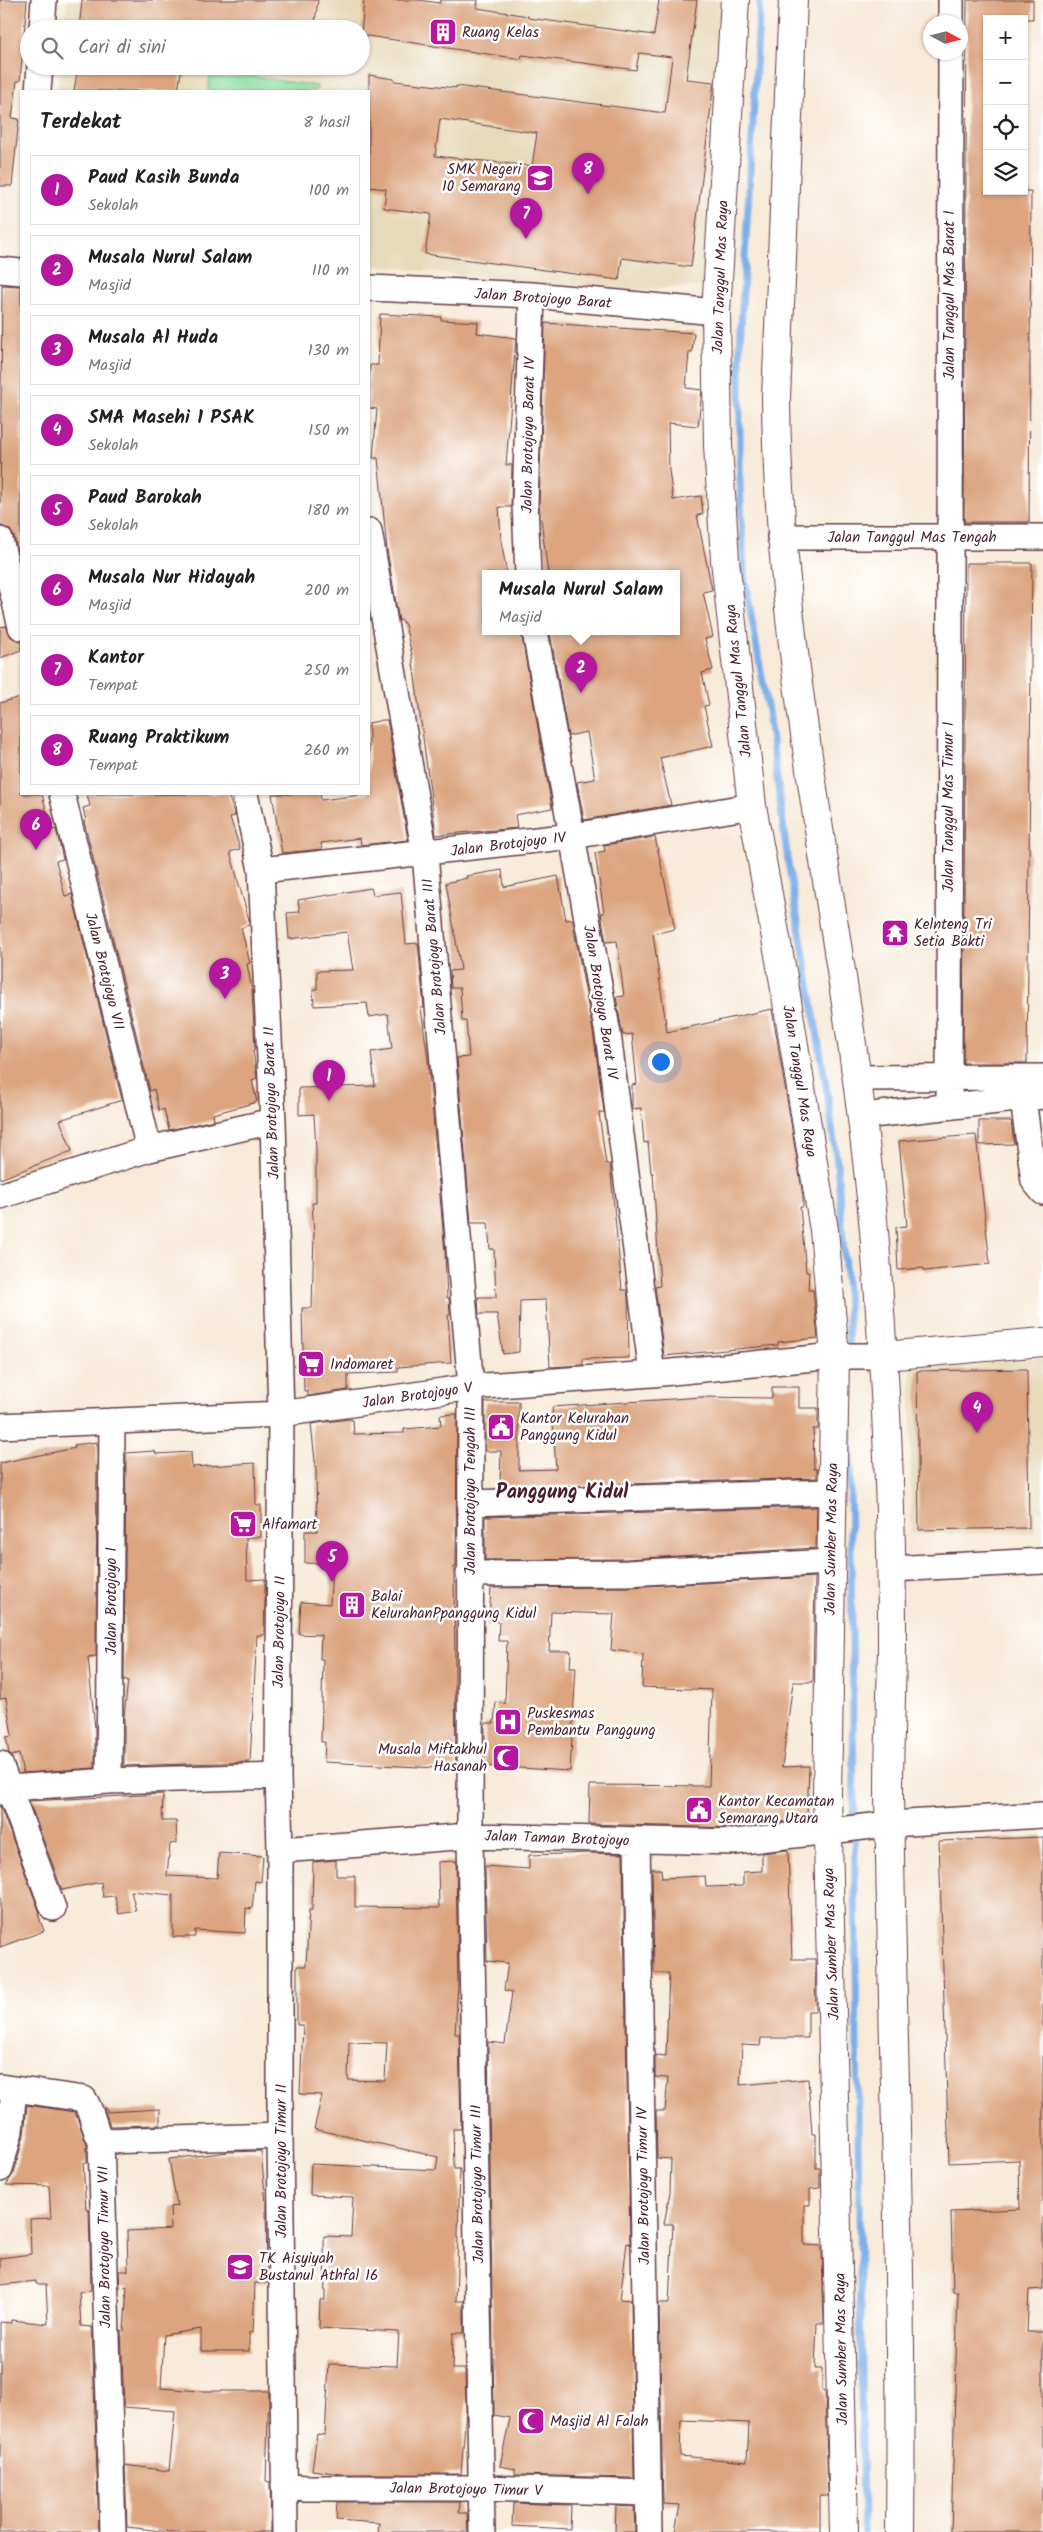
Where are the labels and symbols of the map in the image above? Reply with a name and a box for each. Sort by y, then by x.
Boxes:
north arrow [923,15,968,60]
building icon: Ruang Kelas [428,17,458,47]
place label: Ruang Kelas [462,21,539,45]
pin: 8 [572,153,604,194]
place label: SMK Negeri 10 Semarang [442,158,522,199]
school or university icon: SMK Negeri 10 Semarang [525,163,555,193]
pin: 7 [510,198,542,239]
street label: Jalan Tanggul Mas Raya [706,200,736,354]
street label: Jalan Tanggul Mas Barat I [938,210,962,380]
street label: Jalan Brotojoyo Barat [473,282,613,316]
street label: Jalan Brotojoyo Barat IV [516,356,542,513]
street label: Jalan Tanggul Mas Tengah [827,526,997,550]
street label: Jalan Tanggul Mas Raya [719,603,759,759]
pin: 2 [565,652,597,693]
street label: Jalan Tanggul Mas Timur I [937,721,961,892]
pin: 6 [20,809,52,850]
street label: Jalan Brotojoyo IV [449,826,568,864]
street label: Jalan Brotojoyo Barat III [416,877,454,1036]
street label: Jalan Brotojoyo VII [78,910,130,1033]
place label: Kelnteng Tri Setia Bakti [914,913,993,954]
temple icon: Kelnteng Tri Setia Bakti [880,918,910,948]
street label: Jalan Brotojoyo Barat IV [576,923,624,1082]
pin: 3 [209,958,241,999]
street label: Jalan Tanggul Mas Raya [775,1003,823,1159]
street label: Jalan Brotojoyo Barat II [257,1026,287,1180]
your location [648,1049,674,1075]
pin: 1 [313,1060,345,1101]
supermarket icon: Indomaret [296,1349,326,1379]
place label: Indomaret [330,1353,394,1377]
street label: Jalan Brotojoyo V [360,1376,475,1416]
pin: 4 [961,1392,993,1433]
street label: Jalan Brotojoyo Tengah III [459,1407,483,1575]
place label: Kantor Kelurahan Panggung Kidul [520,1407,629,1448]
public building icon: Kantor Kelurahan Panggung Kidul [486,1412,516,1442]
street label: Jalan Sumber Mas Raya [819,1462,845,1616]
district label: Panggung Kidul [496,1477,629,1509]
supermarket icon: Alfamart [228,1509,258,1539]
place label: Alfamart [262,1513,317,1537]
pin: 5 [316,1541,348,1582]
street label: Jalan Brotojoyo I [100,1547,124,1655]
street label: Jalan Brotojoyo II [267,1575,293,1688]
place label: Balai KelurahanPpanggung Kidul [371,1585,537,1626]
building icon: Balai KelurahanPpanggung Kidul [337,1590,367,1620]
place label: Puskesmas Pembantu Panggung [527,1702,656,1743]
hospital icon: Puskesmas Pembantu Panggung [493,1707,523,1737]
place label: Musala Miftakhul Hasanah [378,1738,487,1779]
mosque icon: Musala Miftakhul Hasanah [491,1743,521,1773]
place label: Kantor Kecamatan Semarang Utara [718,1790,835,1831]
public building icon: Kantor Kecamatan Semarang Utara [684,1795,714,1825]
street label: Jalan Taman Brotojoyo [484,1824,630,1854]
street label: Jalan Sumber Mas Raya [817,1867,847,2021]
street label: Jalan Brotojoyo Timur II [270,2084,294,2238]
street label: Jalan Brotojoyo Timur III [465,2104,491,2264]
street label: Jalan Brotojoyo Timur IV [631,2106,657,2265]
street label: Jalan Brotojoyo Timur VII [92,2165,118,2328]
place label: TK Aisyiyah Bustanul Athfal 16 [259,2247,378,2288]
school or university icon: TK Aisyiyah Bustanul Athfal 16 [225,2252,255,2282]
street label: Jalan Sumber Mas Raya [829,2272,855,2426]
mosque icon: Masjid Al Falah [516,2406,546,2436]
place label: Masjid Al Falah [550,2410,649,2434]
street label: Jalan Brotojoyo Timur V [389,2477,544,2503]

